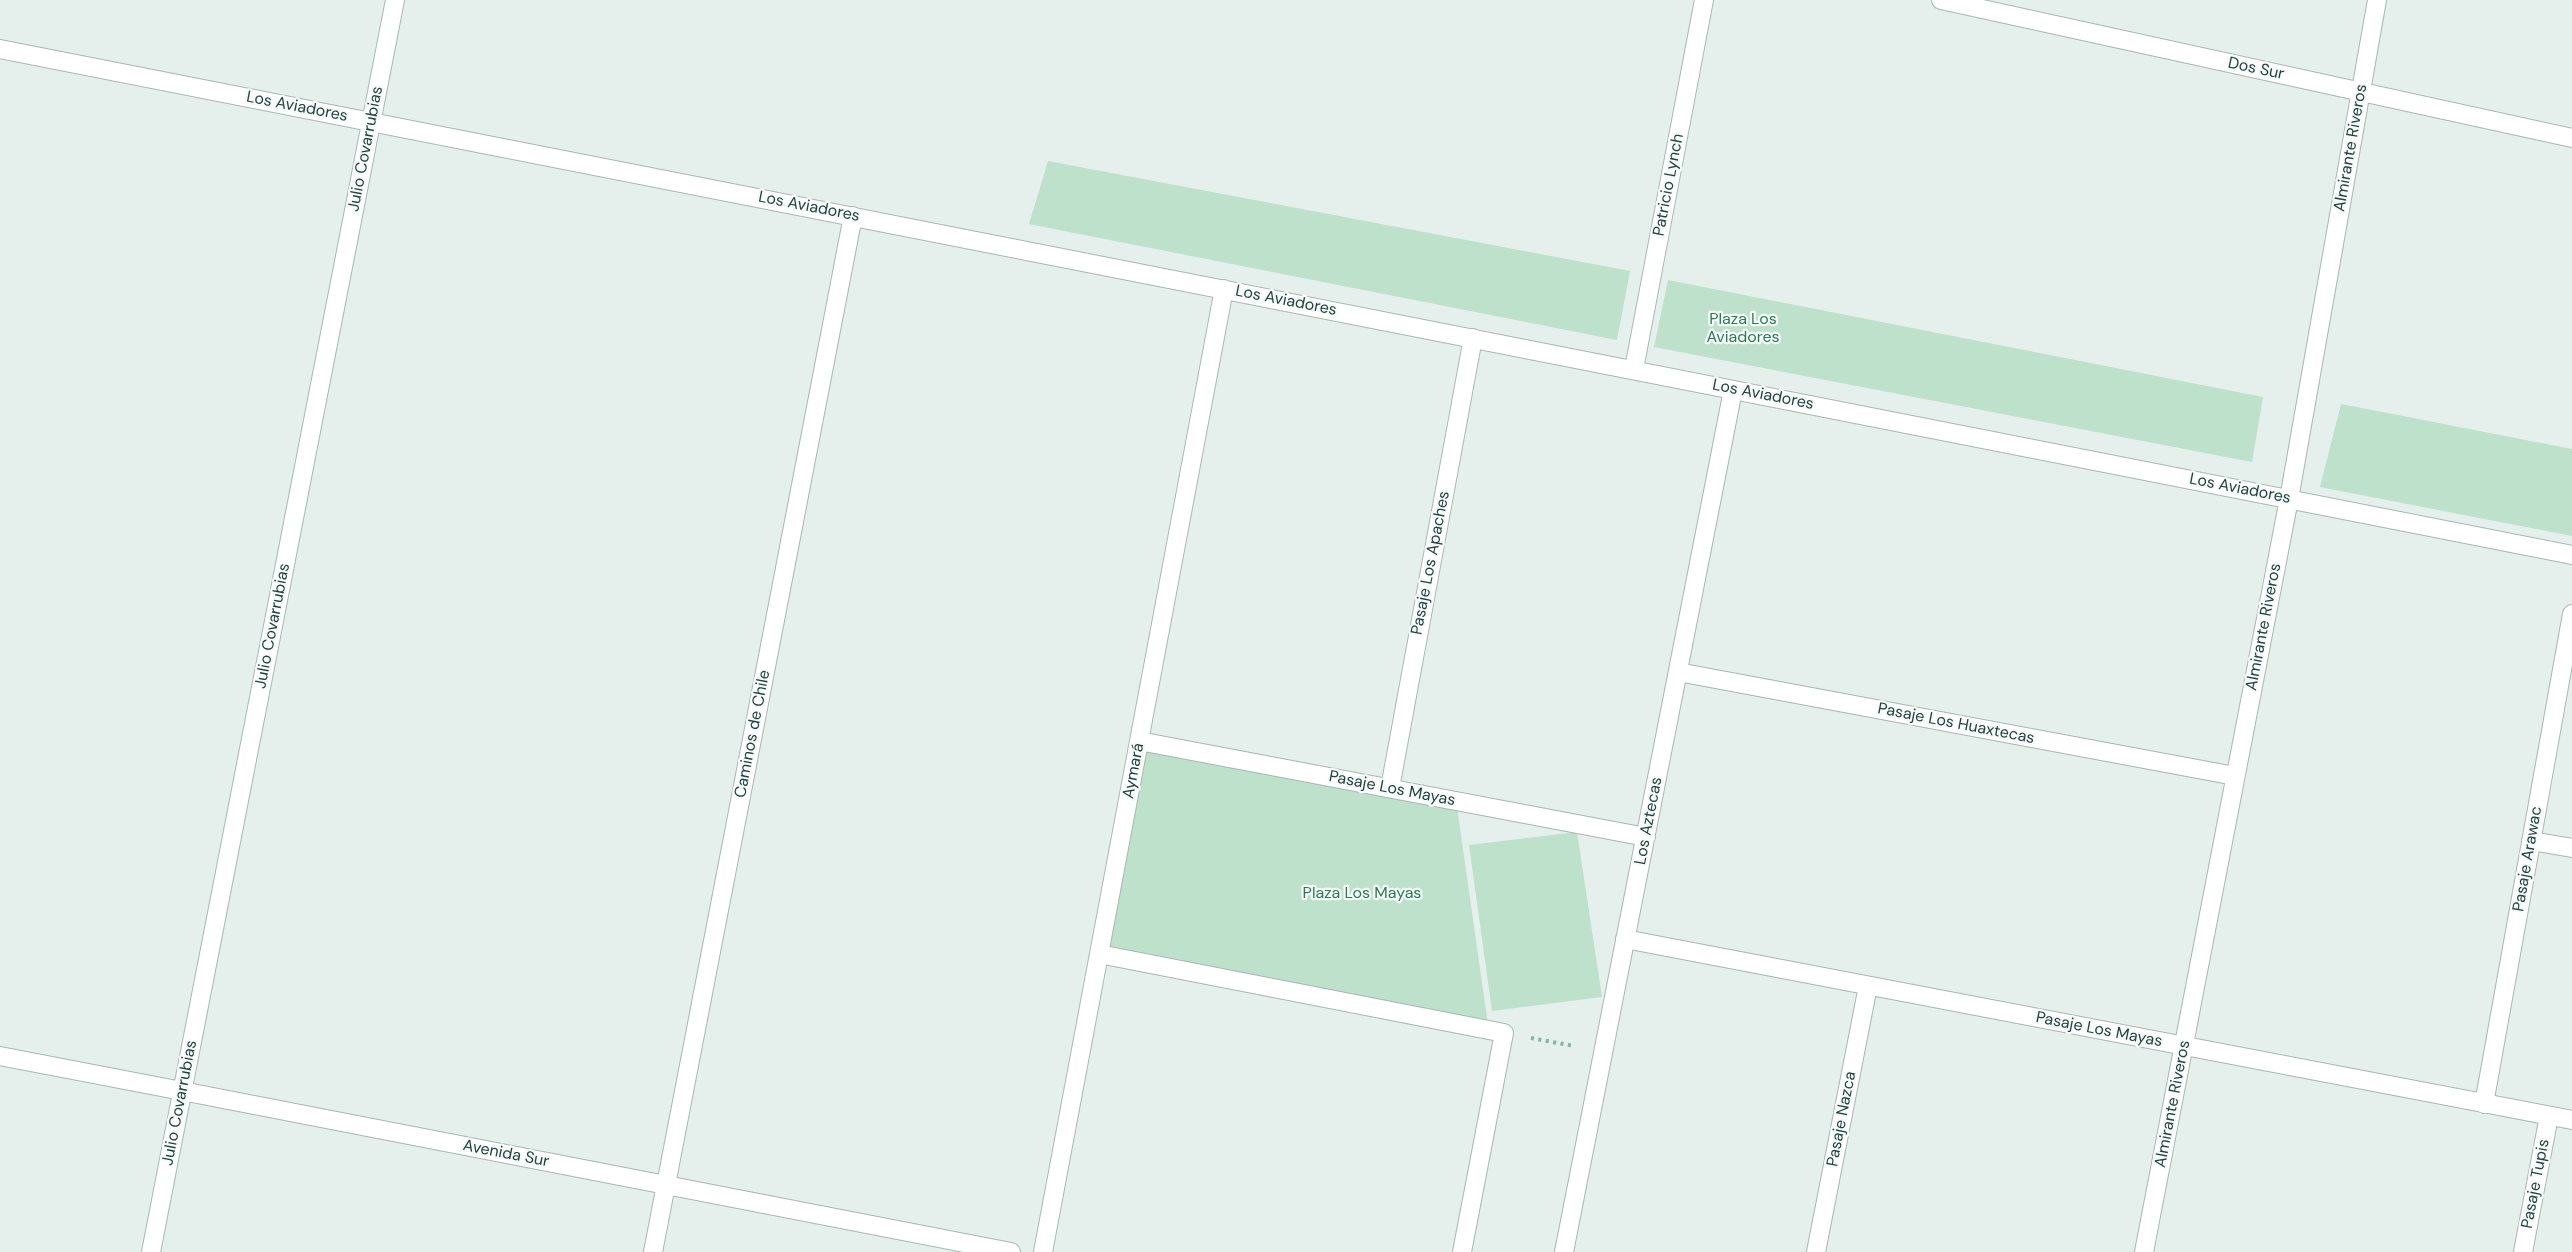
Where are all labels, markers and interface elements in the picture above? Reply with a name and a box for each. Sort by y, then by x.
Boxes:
street label: Dos Sur [2226,54,2286,84]
street label: Almirante Riveros [2330,83,2372,213]
street label: Julio Covarrubias [344,85,388,213]
street label: Los Aviadores [245,88,349,126]
street label: Patricio Lynch [1650,132,1688,238]
street label: Los Aviadores [757,188,861,226]
street label: Los Aviadores [1234,282,1338,320]
park label: Plaza Los Aviadores [1706,310,1780,348]
street label: Los Aviadores [1711,376,1815,414]
street label: Los Aviadores [2188,470,2292,508]
street label: Pasaje Los Apaches [1408,489,1454,637]
street label: Julio Covarrubias [251,562,295,690]
street label: Almirante Riveros [2242,562,2286,692]
street label: Caminos de Chile [731,668,775,800]
street label: Pasaje Los Huaxtecas [1876,699,2036,749]
street label: Aymará [1119,742,1149,800]
street label: Pasaje Los Mayas [1327,767,1457,811]
street label: Los Aztecas [1631,776,1667,866]
street label: Pasaje Arawac [2509,805,2547,913]
park label: Plaza Los Mayas [1303,884,1421,904]
street label: Pasaje Los Mayas [2034,1008,2164,1052]
street label: Julio Covarrubias [158,1039,202,1167]
street label: Almirante Riveros [2151,1039,2195,1169]
street label: Pasaje Nazca [1823,1070,1861,1168]
street label: Avenida Sur [461,1136,551,1172]
street label: Pasaje Tupis [2518,1138,2554,1230]

